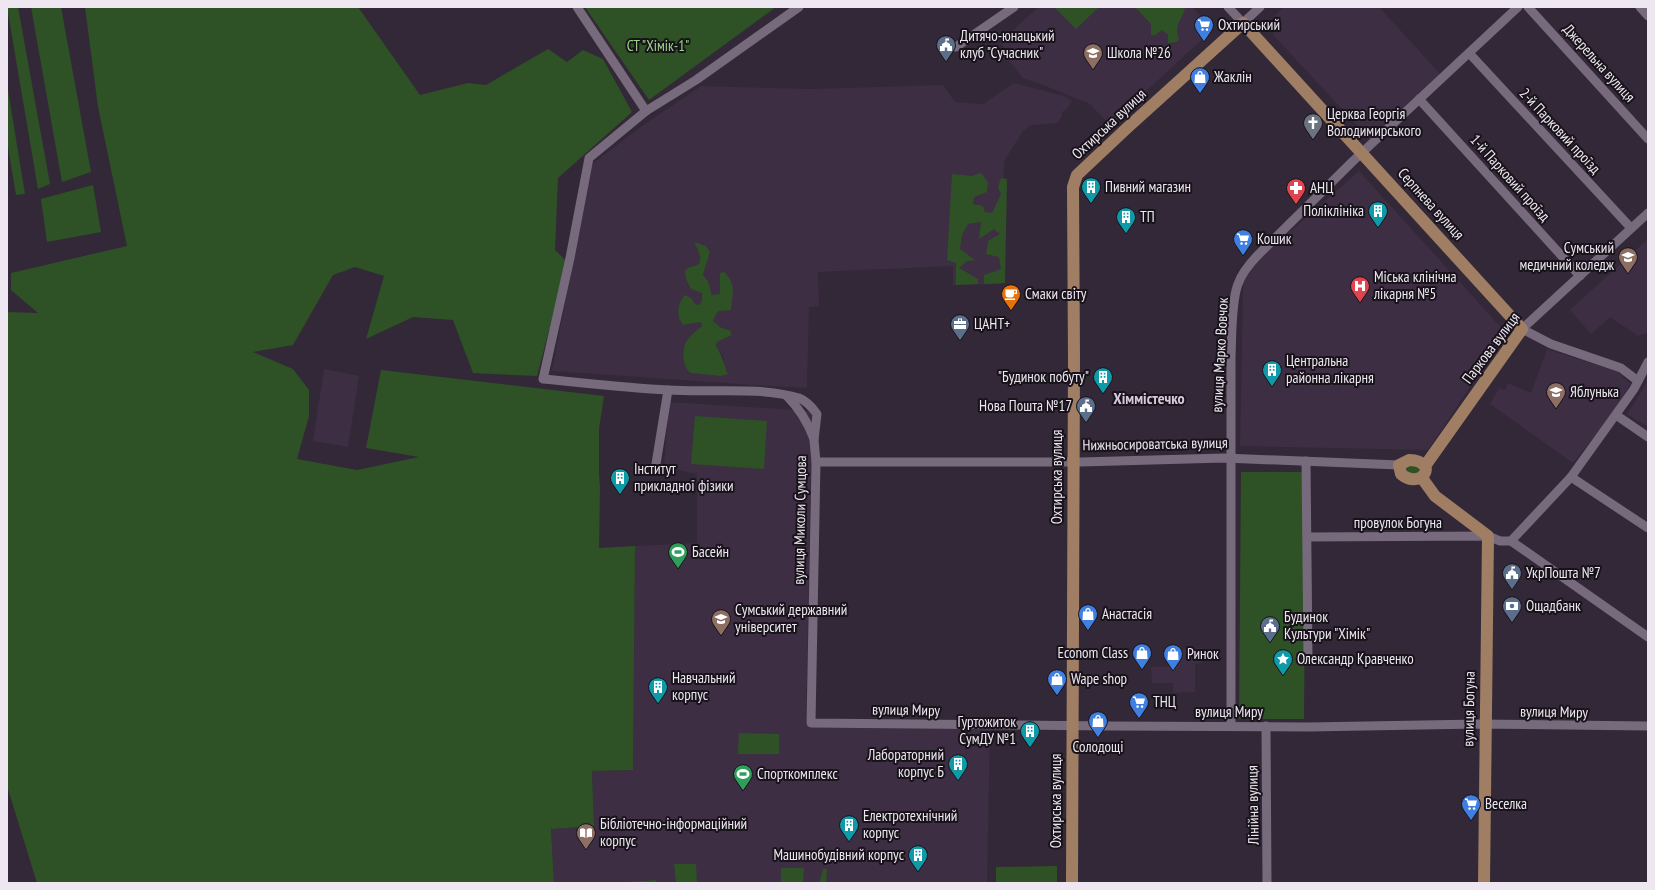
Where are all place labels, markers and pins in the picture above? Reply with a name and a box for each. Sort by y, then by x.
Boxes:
supermarket icon: Охтирський [1193,14,1215,42]
place label: Охтирський [1218,15,1280,34]
place label: Дитячо-юнацький клуб "Сучасник" [960,26,1055,62]
public building icon: Дитячо-юнацький клуб "Сучасник" [935,34,957,62]
school or university icon: Школа №26 [1082,42,1104,70]
place label: Школа №26 [1107,43,1171,62]
shop icon: Жаклін [1189,66,1211,94]
place label: Жаклін [1213,67,1252,86]
place label: Церква Георгія Володимирського [1327,104,1421,140]
church icon: Церква Георгія Володимирського [1302,112,1324,140]
building icon: Пивний магазин [1080,176,1102,204]
place label: Пивний магазин [1105,177,1191,196]
pharmacy icon: АНЦ [1285,177,1307,205]
place label: АНЦ [1310,178,1333,197]
building icon: Поліклініка [1367,200,1389,228]
place label: Поліклініка [1303,201,1364,220]
building icon: ТП [1115,206,1137,234]
place label: ТП [1140,207,1155,226]
supermarket icon: Кошик [1232,228,1254,256]
place label: Кошик [1257,229,1292,248]
place label: Сумський медичний коледж [1519,238,1615,274]
school or university icon: Сумський медичний коледж [1617,246,1639,274]
place label: Міська клінічна лікарня №5 [1373,267,1456,303]
hospital icon: Міська клінічна лікарня №5 [1349,275,1371,303]
cafe icon: Смаки світу [1000,283,1022,311]
place label: Смаки світу [1025,284,1087,303]
office icon: ЦАНТ+ [949,313,971,341]
place label: ЦАНТ+ [974,314,1010,333]
place label: Центральна районна лікарня [1286,351,1374,387]
building icon: Центральна районна лікарня [1261,359,1283,387]
building icon: "Будинок побуту" [1092,366,1114,394]
place label: "Будинок побуту" [998,367,1089,386]
school or university icon: Яблунька [1545,381,1567,409]
place label: Яблунька [1570,382,1619,401]
public building icon: Нова Пошта №17 [1075,395,1097,423]
place label: Нова Пошта №17 [979,396,1072,415]
place label: Інститут прикладної фізики [634,459,734,495]
building icon: Інститут прикладної фізики [609,467,631,495]
sports icon: Басейн [667,541,689,569]
place label: Басейн [692,542,729,561]
public building icon: УкрПошта №7 [1501,562,1523,590]
place label: УкрПошта №7 [1526,563,1601,582]
bank icon: Ощадбанк [1501,595,1523,623]
place label: Ощадбанк [1526,596,1581,615]
place label: Сумський державний університет [735,600,847,636]
shop icon: Анастасія [1077,603,1099,631]
place label: Анастасія [1102,604,1152,623]
place label: Будинок Культури "Хімік" [1284,607,1370,643]
school or university icon: Сумський державний університет [710,608,732,636]
public building icon: Будинок Культури "Хімік" [1259,615,1281,643]
shop icon: Econom Class [1131,642,1153,670]
place label: Econom Class [1057,643,1128,662]
shop icon: Ринок [1162,643,1184,671]
place label: Ринок [1187,644,1219,663]
place icon: Олександр Кравченко [1272,648,1294,676]
place label: Олександр Кравченко [1297,649,1414,668]
place label: Навчальний корпус [672,668,735,704]
shop icon: Wape shop [1046,668,1068,696]
place label: Wape shop [1071,669,1127,688]
building icon: Навчальний корпус [647,676,669,704]
supermarket icon: ТНЦ [1128,691,1150,719]
place label: ТНЦ [1153,692,1176,711]
shop icon: Солодощі [1087,710,1109,738]
place label: Гуртожиток СумДУ №1 [957,712,1016,748]
building icon: Гуртожиток СумДУ №1 [1019,720,1041,748]
place label: Солодощі [1073,737,1123,756]
place label: Лабораторний корпус Б [867,745,944,781]
building icon: Лабораторний корпус Б [947,753,969,781]
sports icon: Спорткомплекс [732,763,754,791]
place label: Спорткомплекс [757,764,838,783]
supermarket icon: Веселка [1460,793,1482,821]
place label: Веселка [1485,794,1527,813]
place label: Електротехнічний корпус [863,806,957,842]
place label: Бібліотечно-інформаційний корпус [600,814,747,850]
building icon: Електротехнічний корпус [838,814,860,842]
library icon: Бібліотечно-інформаційний корпус [575,822,597,850]
building icon: Машинобудівний корпус [907,844,929,872]
place label: Машинобудівний корпус [773,845,905,864]

